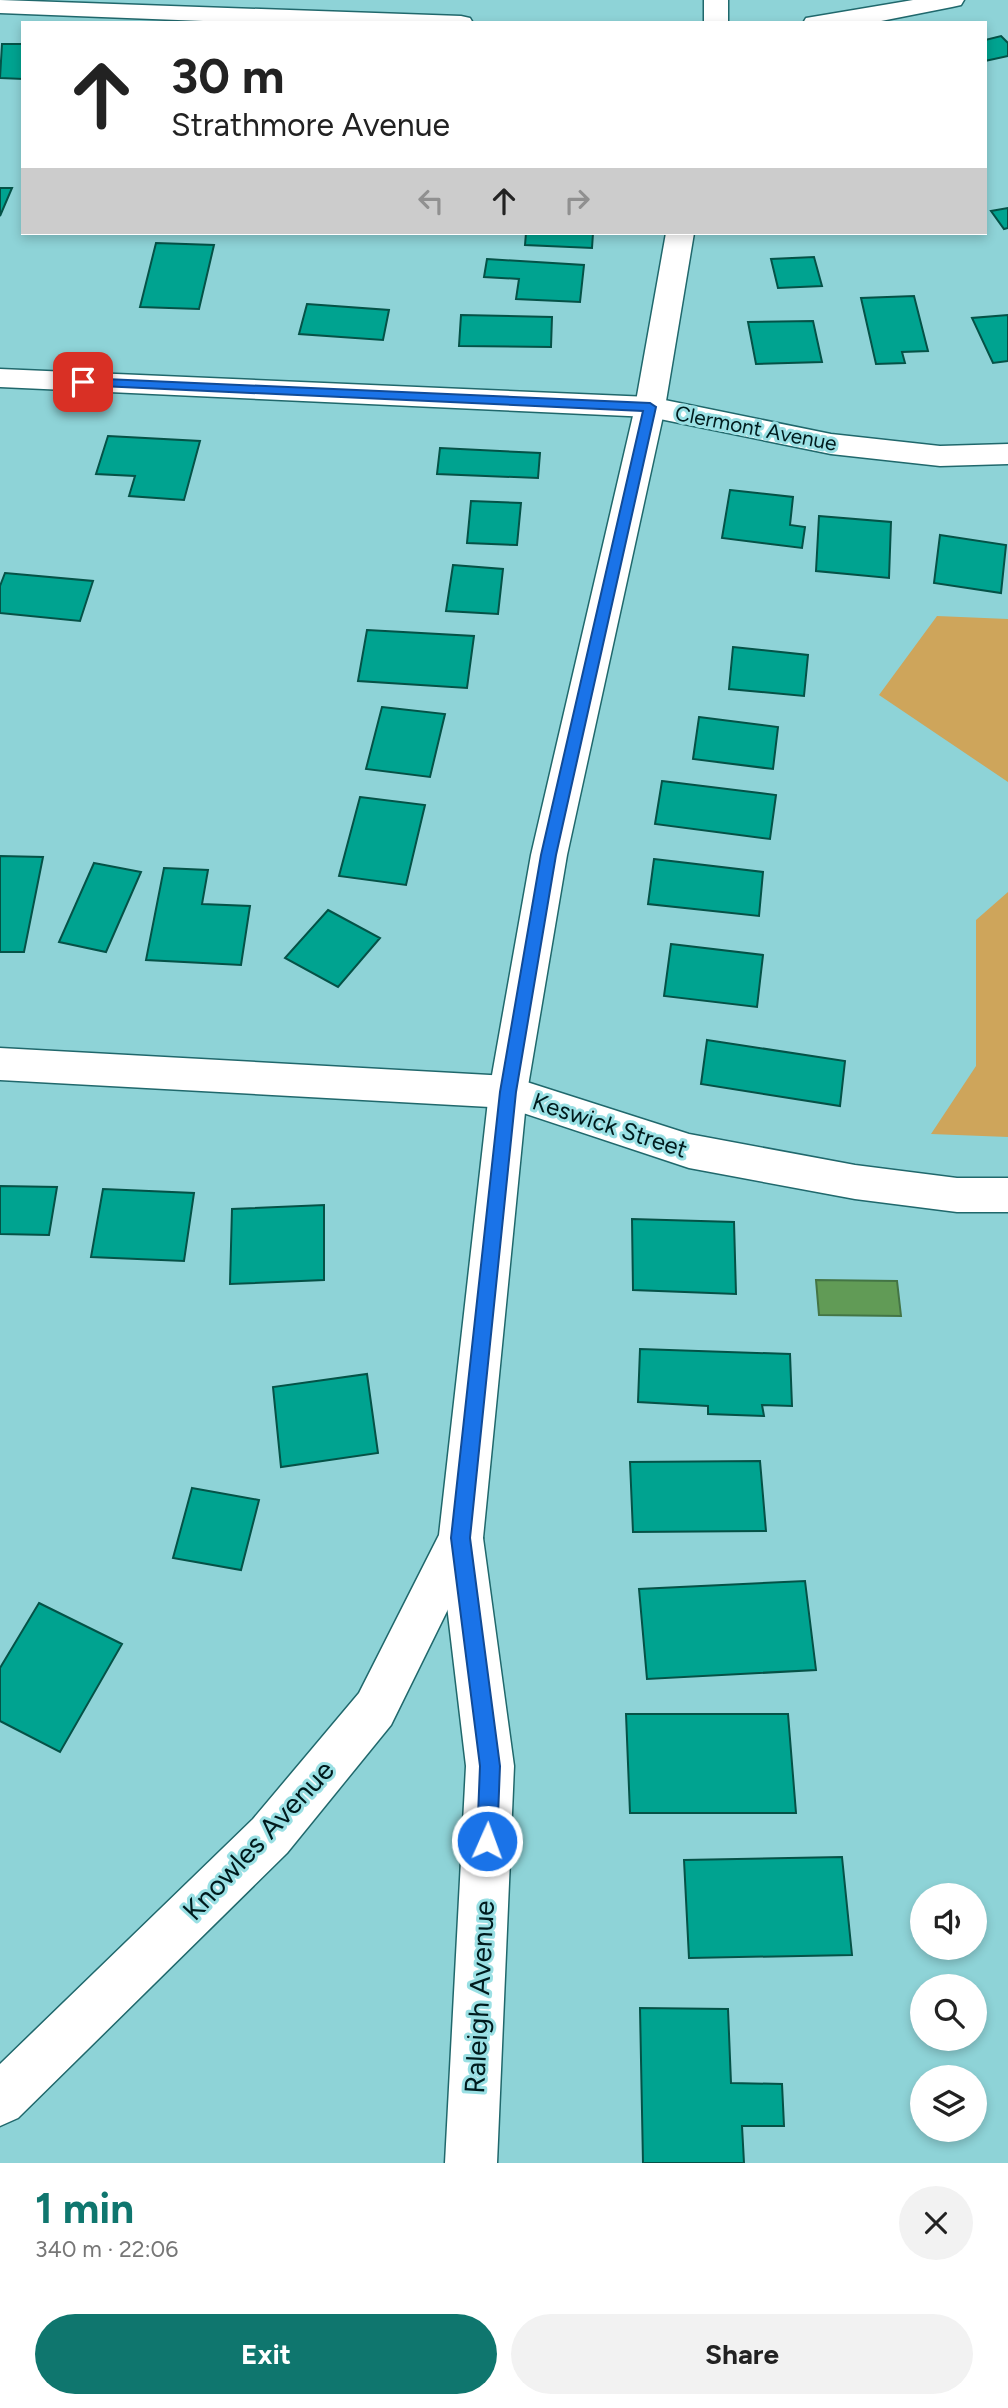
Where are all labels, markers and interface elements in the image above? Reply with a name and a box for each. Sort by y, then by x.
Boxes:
text: 30 m [171,46,284,105]
icon: ahead [56,49,147,140]
text: Strathmore Avenue [171,106,450,144]
icon: left [412,182,450,220]
icon: ahead [485,182,523,220]
icon: right [558,182,596,220]
pin [53,352,113,412]
icon: arrive [64,363,102,401]
street label: Clermont Avenue [673,400,839,456]
street label: Keswick Street [529,1086,691,1164]
street label: Knowles Avenue [175,1753,341,1927]
position arrow [450,1804,524,1878]
map controls [910,1883,987,2142]
button: sound [910,1883,987,1960]
street label: Raleigh Avenue [457,1900,501,2094]
button: search [910,1974,987,2051]
button: layers [910,2065,987,2142]
text: 1 min [35,2183,134,2234]
button: close [899,2186,973,2260]
text: 340 m · 22:06 [35,2235,178,2263]
button: Exit [35,2314,497,2394]
button: Share [511,2314,973,2394]

